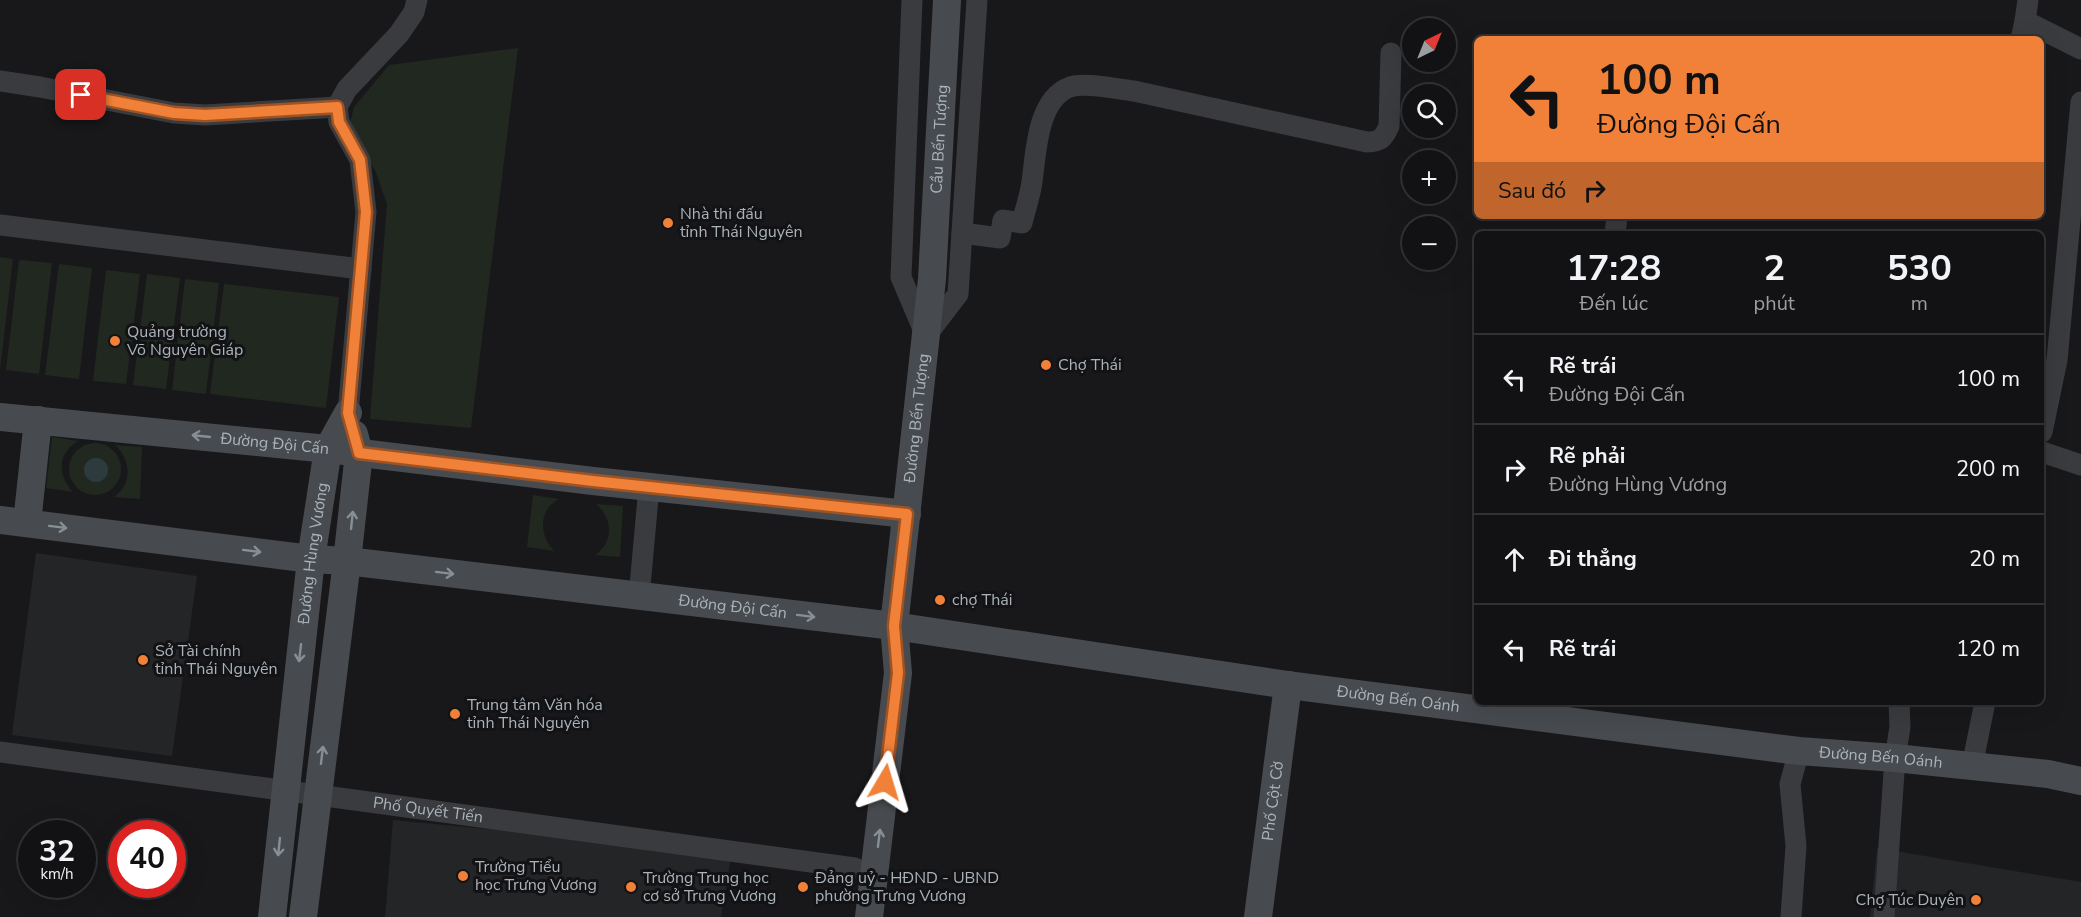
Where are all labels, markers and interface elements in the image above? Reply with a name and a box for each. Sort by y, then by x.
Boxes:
north arrow [1402,18,1456,72]
map controls [1402,18,1456,270]
text: 100 m [1597,52,1721,109]
icon: left [1498,60,1576,138]
pin [55,69,106,120]
icon: arrive [64,78,97,111]
street label: Cầu Bến Tượng [926,84,953,194]
button: search [1402,84,1456,138]
text: Đường Đội Cấn [1597,106,1781,143]
button: + [1402,150,1456,204]
icon: right [1578,174,1611,207]
text: Sau đó [1498,176,1566,206]
place label: Nhà thi đấu tỉnh Thái Nguyên [680,203,803,243]
marker: Nhà thi đấu tỉnh Thái Nguyên [661,216,675,230]
button: − [1402,216,1456,270]
text: 17:28 [1566,244,1661,293]
text: 2 [1763,244,1785,293]
text: 530 [1887,244,1952,293]
text: Đến lúc [1580,290,1648,317]
text: phút [1754,290,1795,317]
text: m [1911,290,1928,317]
place label: Quảng trường Võ Nguyên Giáp [126,321,243,361]
marker: Quảng trường Võ Nguyên Giáp [108,334,122,348]
text: Rẽ trái [1549,351,1616,381]
street label: Đường Bến Tượng [899,352,935,485]
place label: Chợ Thái [1058,354,1122,376]
marker: Chợ Thái [1039,358,1053,372]
icon: left [1498,363,1531,396]
text: 100 m [1956,364,2020,394]
text: Đường Đội Cấn [1549,381,1685,408]
street label: Đường Đội Cấn [218,427,330,460]
one-way arrow [192,430,212,441]
text: Rẽ phải [1549,441,1625,471]
icon: right [1498,453,1531,486]
text: 200 m [1956,454,2020,484]
text: Đường Hùng Vương [1549,471,1727,498]
street label: Đường Hùng Vương [293,481,334,626]
one-way arrow [347,510,358,530]
one-way arrow [48,522,67,533]
icon: ahead [1498,543,1531,576]
text: Đi thẳng [1549,544,1637,574]
text: 20 m [1969,544,2020,574]
one-way arrow [241,546,261,557]
one-way arrow [435,568,455,579]
street label: Đường Đội Cấn [676,589,788,624]
place label: chợ Thái [952,589,1012,611]
marker: chợ Thái [933,593,947,607]
one-way arrow [795,611,815,622]
icon: left [1498,633,1531,666]
text: Rẽ trái [1549,634,1616,664]
text: 120 m [1956,634,2020,664]
place label: Sở Tài chính tỉnh Thái Nguyên [155,640,278,680]
one-way arrow [295,643,306,663]
marker: Sở Tài chính tỉnh Thái Nguyên [136,653,150,667]
street label: Đường Bến Oánh [1335,680,1461,718]
place label: Trung tâm Văn hóa tỉnh Thái Nguyên [467,694,603,734]
marker: Trung tâm Văn hóa tỉnh Thái Nguyên [448,707,462,721]
street label: Đường Bến Oánh [1817,741,1944,774]
one-way arrow [317,745,328,765]
position arrow [853,750,917,814]
street label: Phố Cột Cờ [1257,760,1289,842]
street label: Phố Quyết Tiến [372,792,484,828]
speed limit sign: 40 [108,820,186,898]
one-way arrow [873,829,884,848]
text: 32 [39,831,75,872]
one-way arrow [273,837,284,857]
place label: Trường Tiểu học Trưng Vương [475,856,597,896]
text: km/h [40,864,74,884]
place label: Trường Trung học cơ sở Trưng Vương [643,867,776,907]
place label: Đảng uỷ - HĐND - UBND phường Trưng Vương [814,867,999,907]
marker: Trường Tiểu học Trưng Vương [456,869,470,883]
marker: Trường Trung học cơ sở Trưng Vương [624,880,638,894]
marker: Đảng uỷ - HĐND - UBND phường Trưng Vương [796,880,810,894]
place label: Chợ Túc Duyên [1856,889,1964,911]
marker: Chợ Túc Duyên [1969,893,1983,907]

